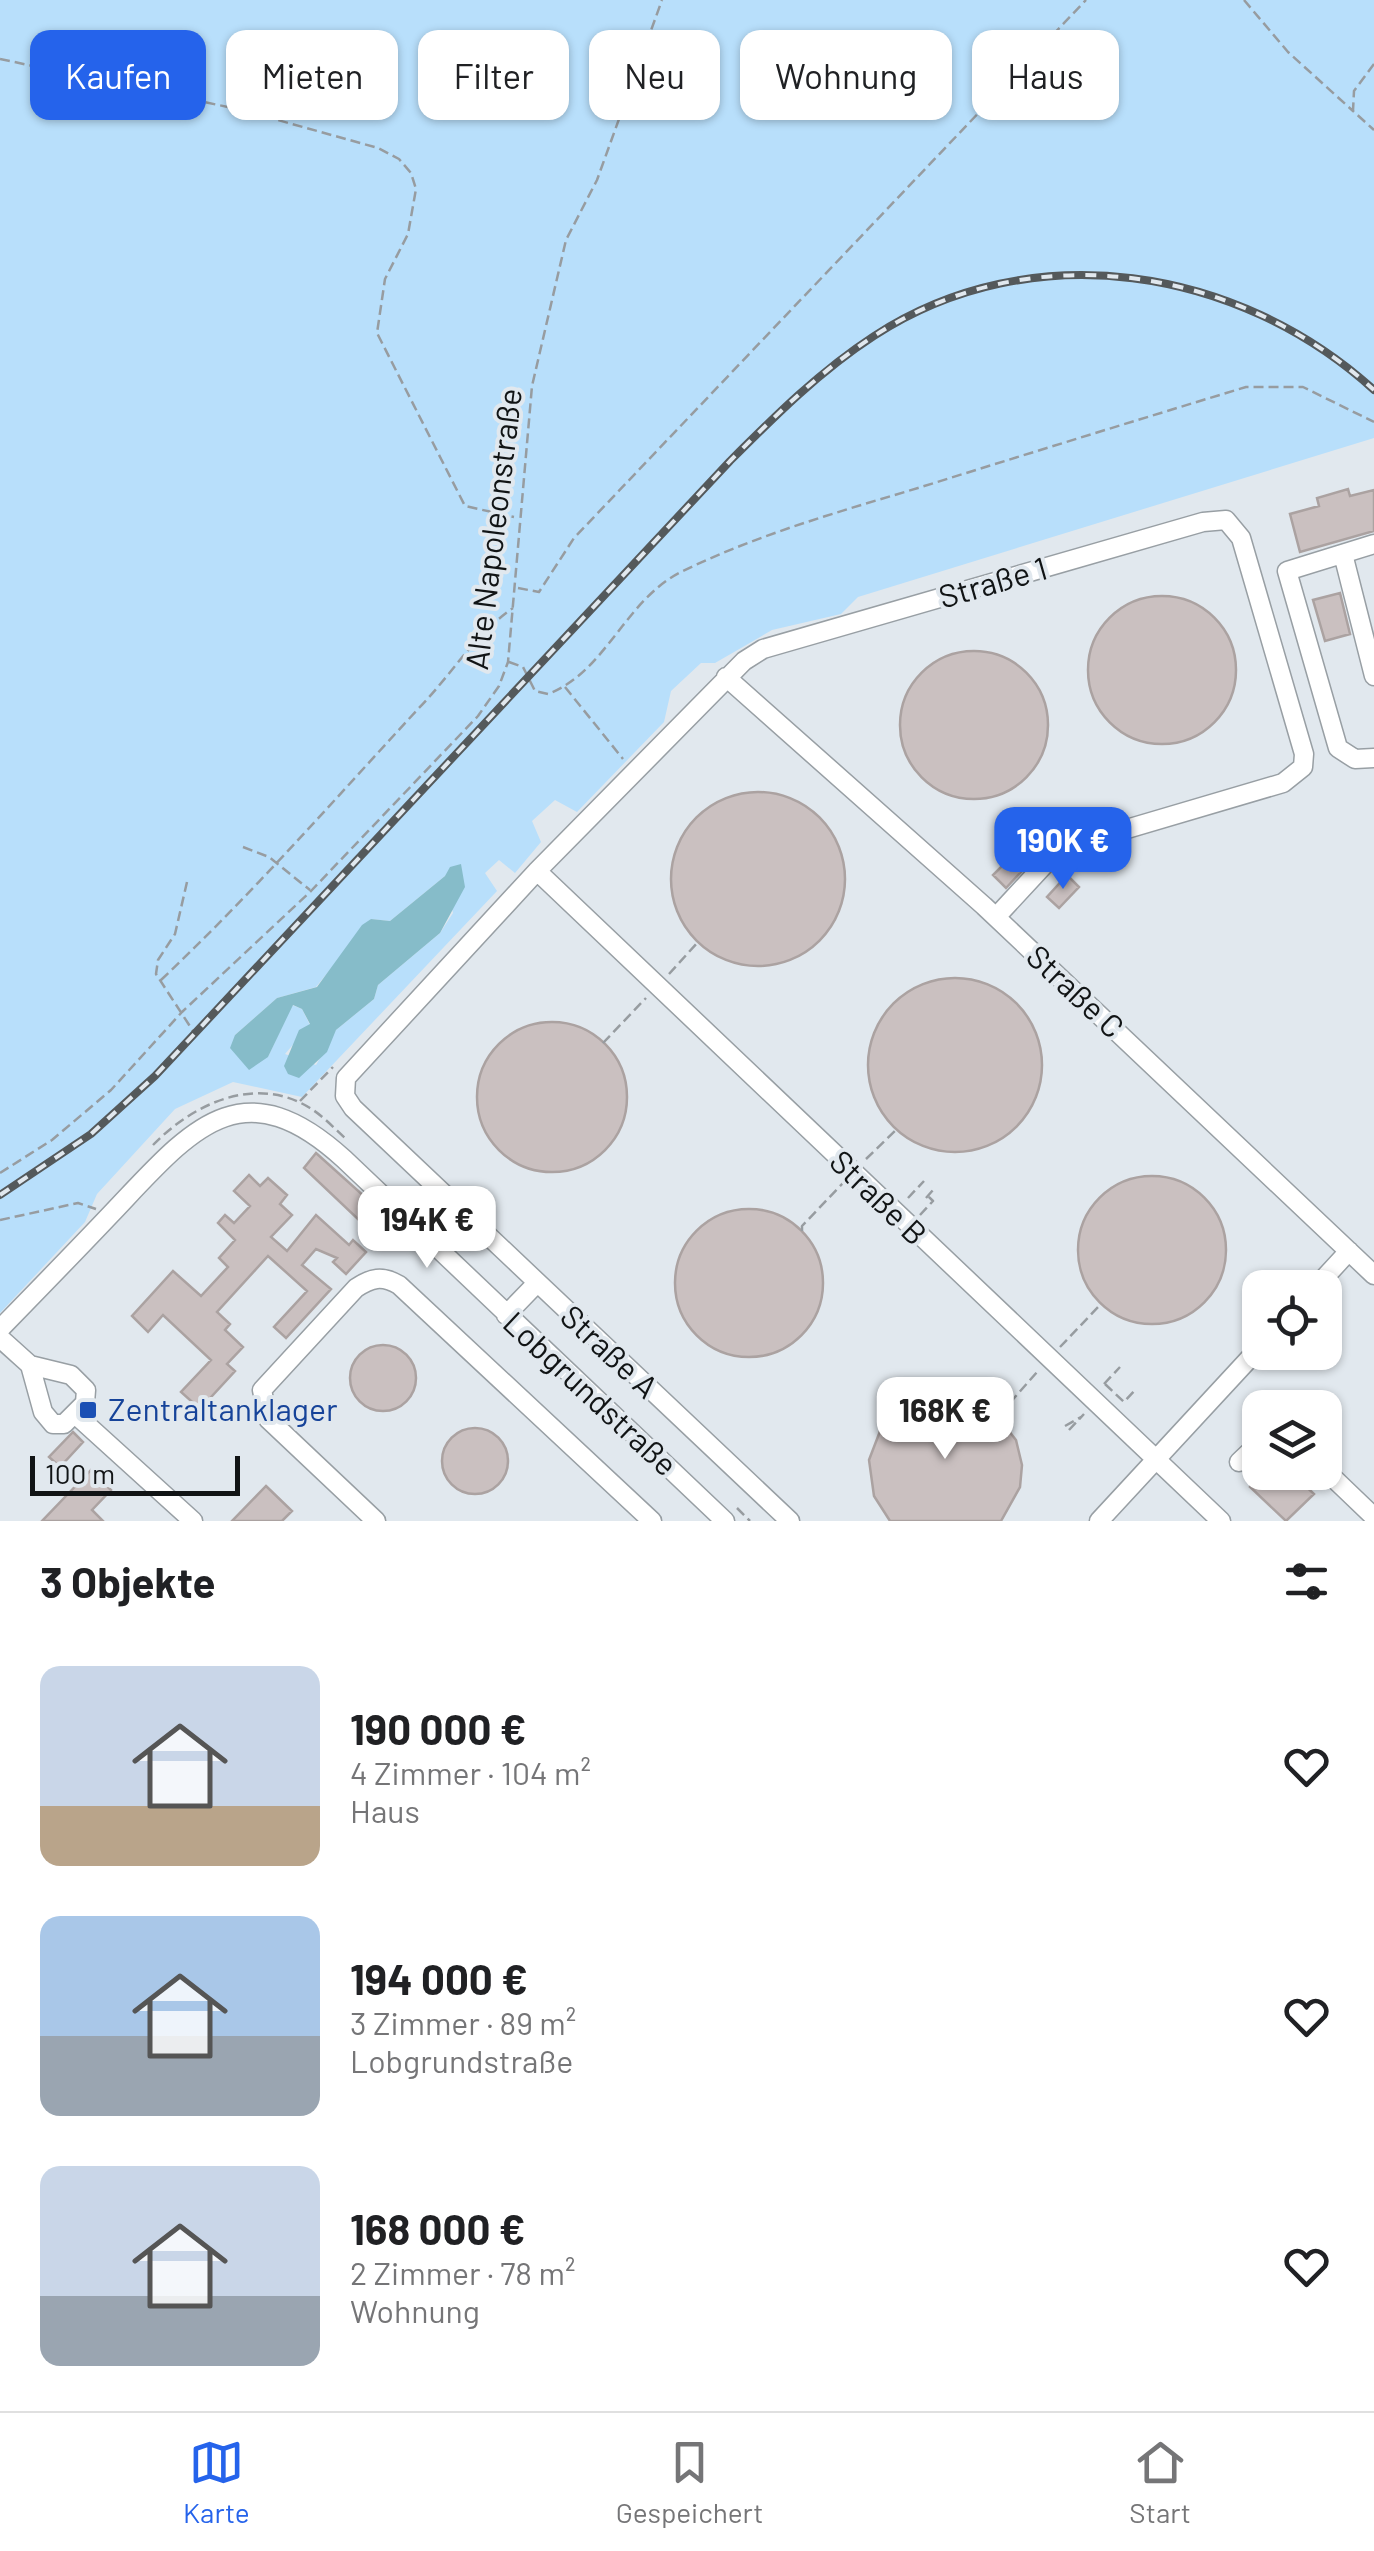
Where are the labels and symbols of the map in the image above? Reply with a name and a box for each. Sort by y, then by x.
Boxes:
street label: Alte Napoleonstraße [456,386,528,672]
street label: Straße 1 [934,548,1051,615]
pin: 190K € [982,807,1144,892]
street label: Straße C [1020,936,1133,1045]
street label: Straße B [823,1141,936,1252]
pin: 194K € [346,1186,508,1271]
street label: Straße A [554,1296,667,1405]
street label: Lobgrundstraße [497,1302,686,1483]
pin: 168K € [864,1377,1026,1462]
place label: Zentraltanklager [108,1389,338,1427]
marker: Zentraltanklager [77,1399,99,1421]
scale bar [30,1451,240,1496]

